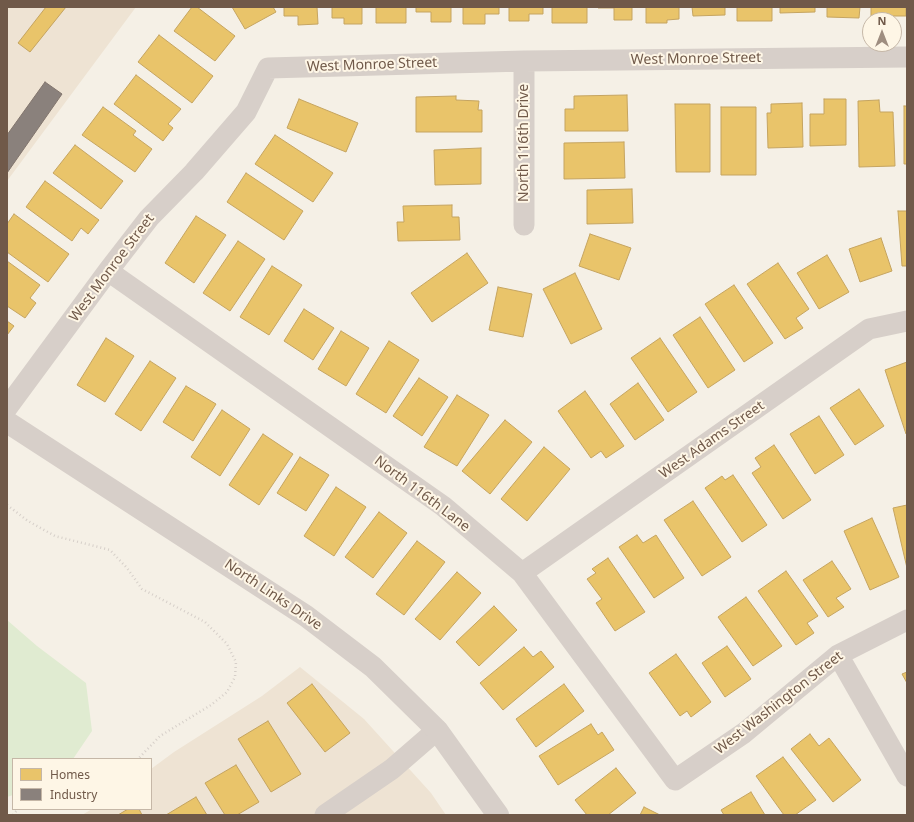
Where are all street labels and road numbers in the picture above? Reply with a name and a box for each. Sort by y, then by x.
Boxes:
street label: West Monroe Street [631,49,761,69]
street label: West Monroe Street [307,54,437,76]
street label: North 116th Drive [516,84,532,202]
street label: West Monroe Street [66,211,158,325]
street label: West Adams Street [656,398,768,482]
street label: North 116th Lane [371,453,473,535]
street label: North Links Drive [221,556,325,634]
street label: West Washington Street [712,648,846,758]

